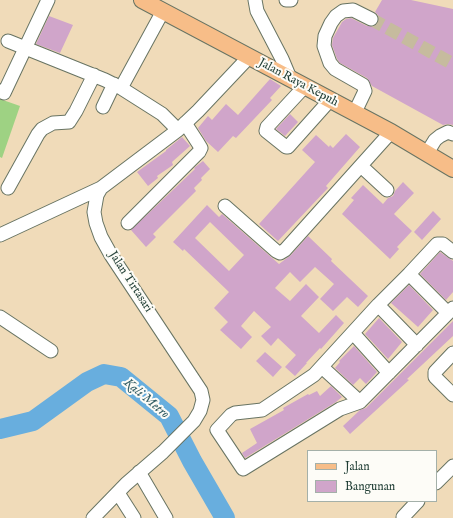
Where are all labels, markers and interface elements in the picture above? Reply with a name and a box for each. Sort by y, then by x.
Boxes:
street label: Jalan Raya Kepuh [256,56,340,110]
street label: Jalan Tirtasari [105,249,155,315]
water label: Kali Metro [120,375,172,423]
legend [307,450,437,502]
text: Jalan [345,459,370,474]
text: Bangunan [345,479,395,494]

